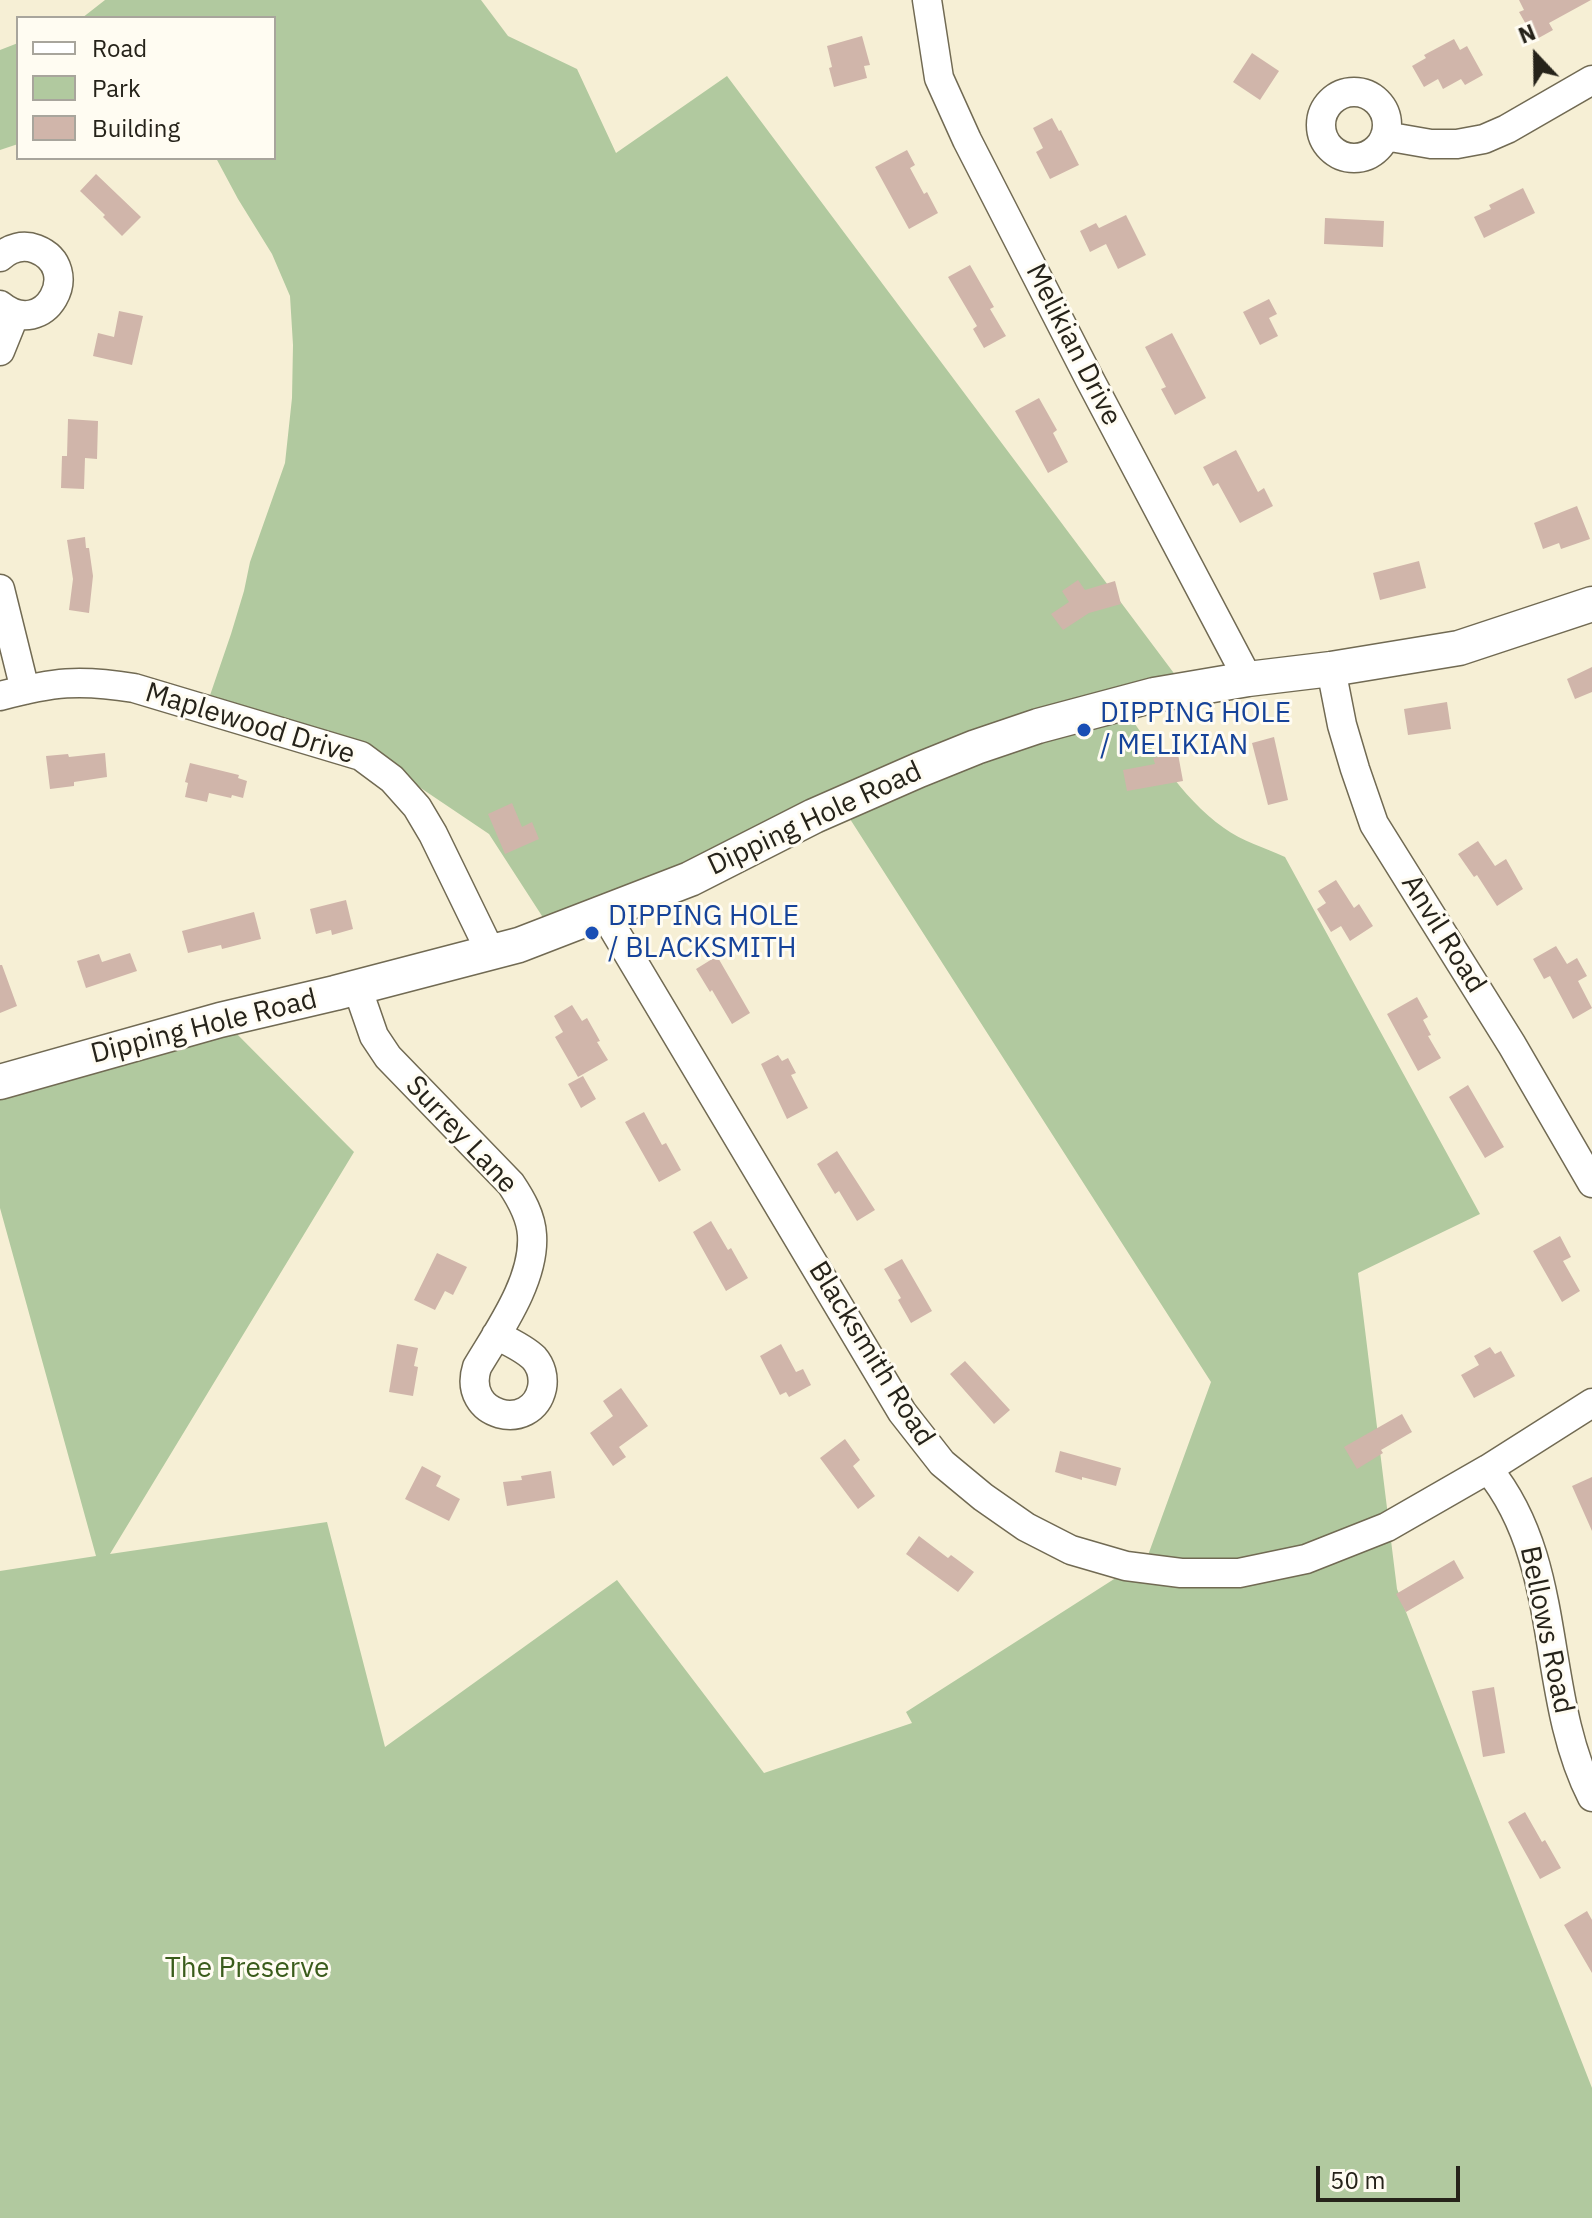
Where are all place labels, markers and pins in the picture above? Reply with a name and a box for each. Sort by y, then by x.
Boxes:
place label: DIPPING HOLE / MELIKIAN [1100,697,1291,763]
marker: DIPPING HOLE / MELIKIAN [1075,721,1093,739]
place label: DIPPING HOLE / BLACKSMITH [608,900,799,966]
marker: DIPPING HOLE / BLACKSMITH [583,924,601,942]

